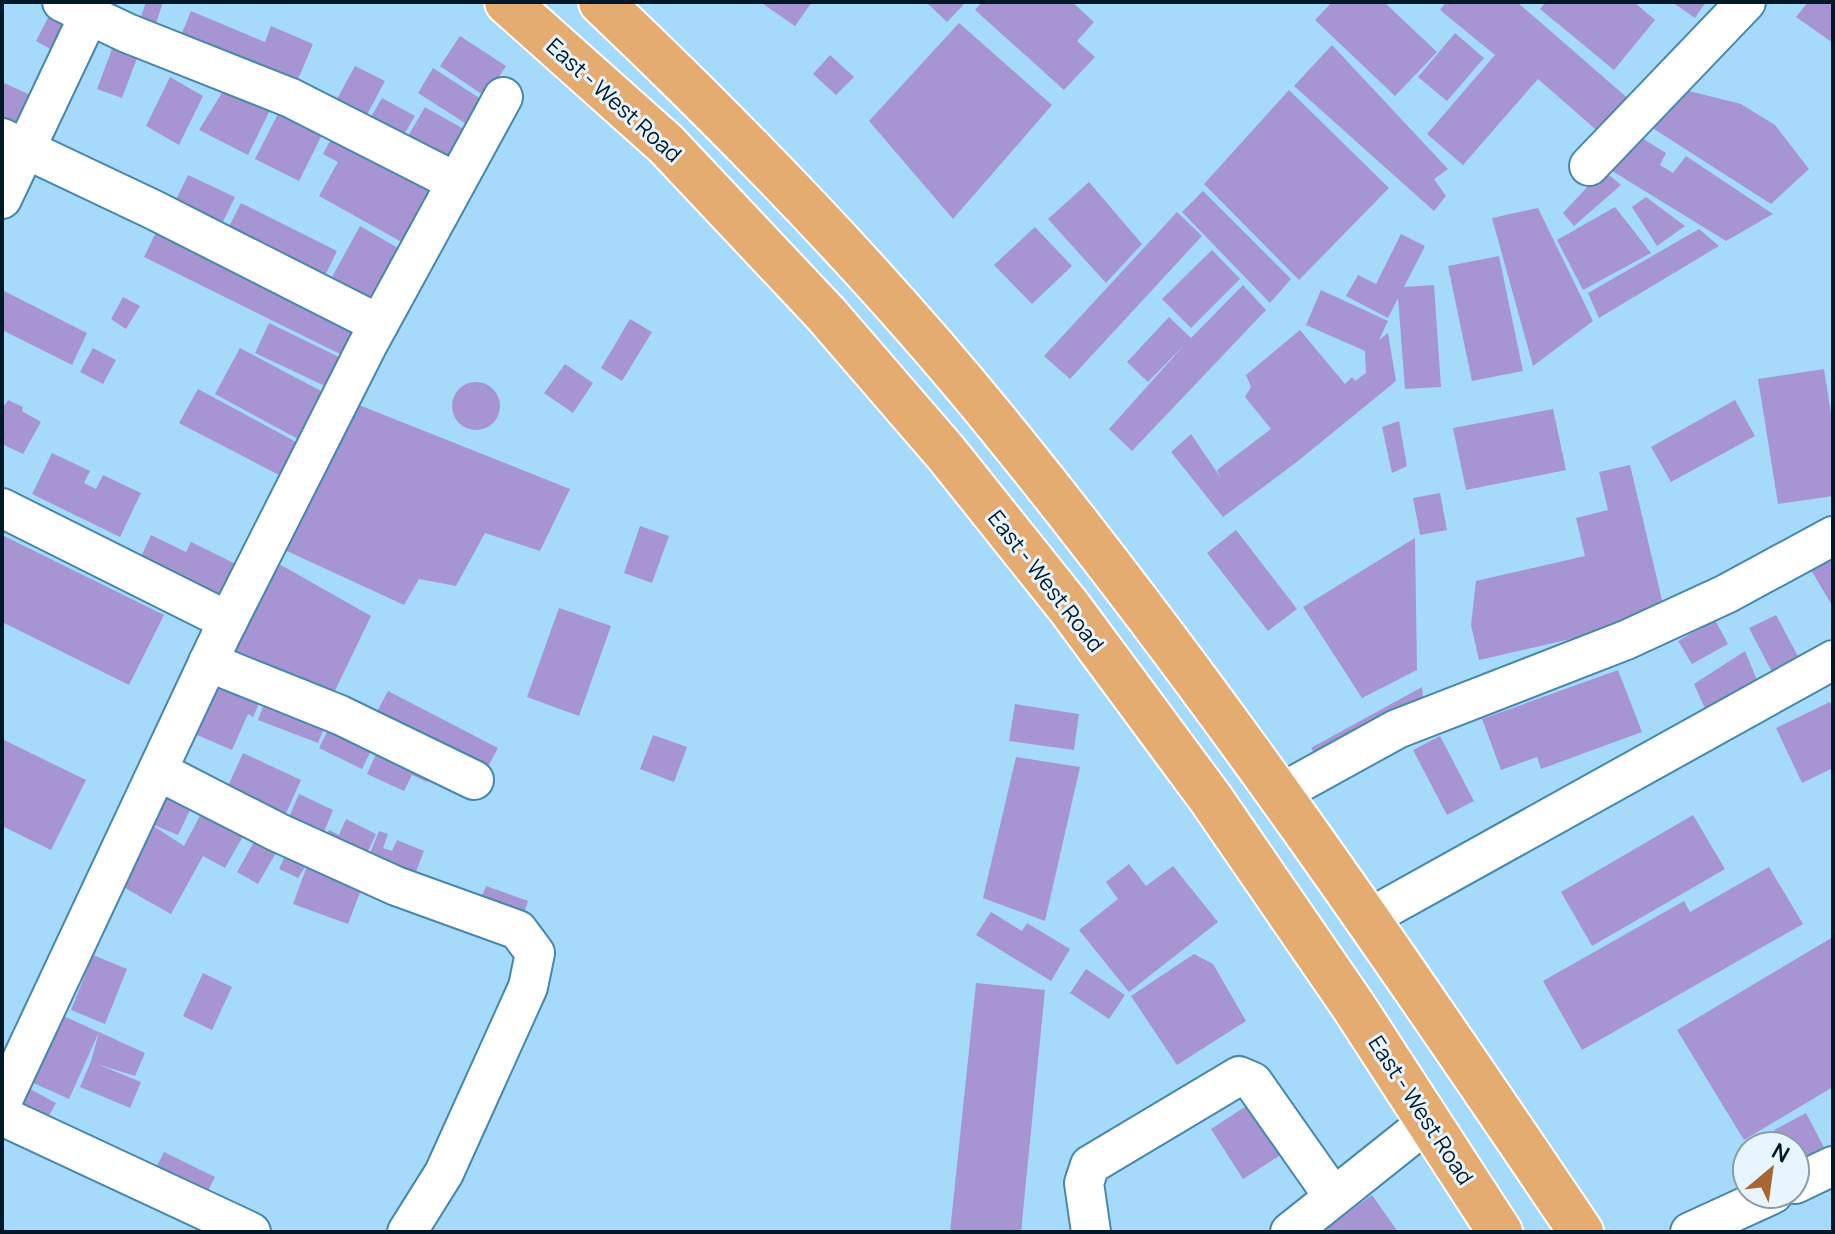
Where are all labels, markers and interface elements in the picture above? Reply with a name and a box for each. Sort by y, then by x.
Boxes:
street label: East - West Road [540,31,688,169]
street label: East - West Road [981,504,1111,658]
street label: East - West Road [1362,1030,1480,1190]
north arrow [1731,1130,1811,1210]
text: N [1767,1136,1795,1169]

